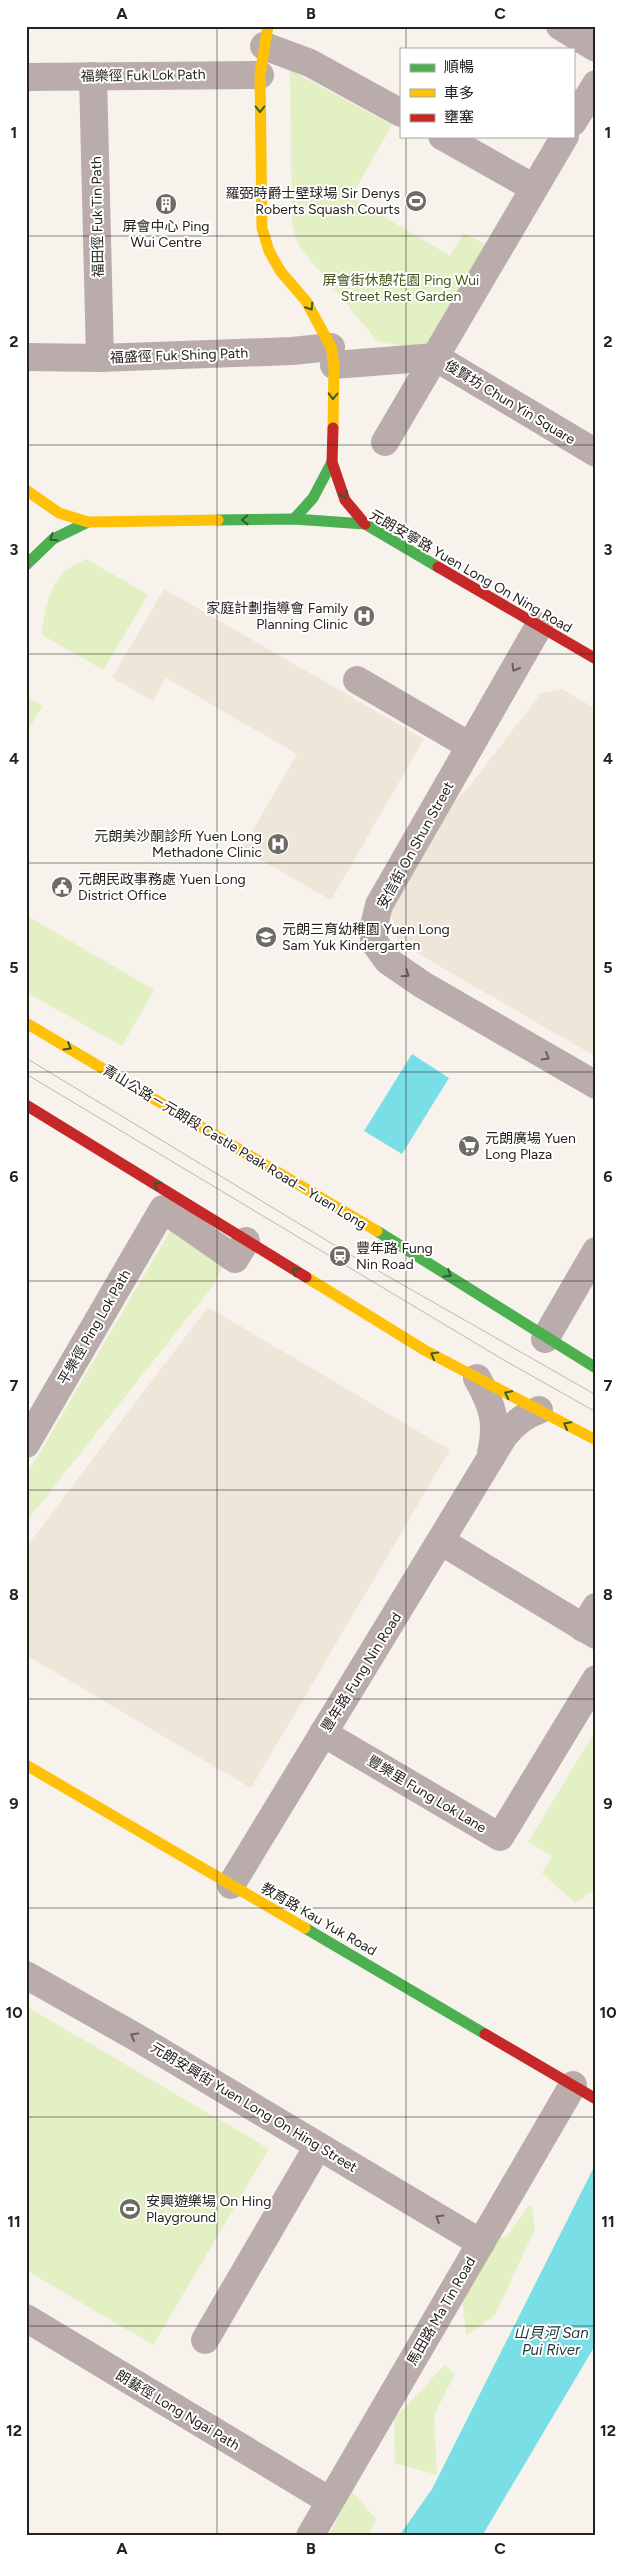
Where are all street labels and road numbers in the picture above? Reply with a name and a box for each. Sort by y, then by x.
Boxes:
street label: 福樂徑 Fuk Lok Path [80,66,206,85]
street label: 福田徑 Fuk Tin Path [88,156,107,278]
street label: 福盛徑 Fuk Shing Path [110,345,249,366]
street label: 俊賢坊 Chun Yin Square [441,357,578,448]
street label: 元朗安寧路 Yuen Long On Ning Road [366,506,575,637]
street label: 安信街 On Shun Street [374,779,457,912]
street label: 青山公路－元朗段 Castle Peak Road – Yuen Long [100,1062,370,1233]
street label: 平樂徑 Ping Lok Path [55,1266,134,1388]
street label: 豐年路 Fung Nin Road [318,1609,405,1735]
street label: 豐樂里 Fung Lok Lane [364,1752,490,1837]
street label: 教育路 Kau Yuk Road [258,1879,380,1959]
street label: 元朗安興街 Yuen Long On Hing Street [147,2039,360,2176]
street label: 馬田路 Ma Tin Road [403,2254,479,2368]
street label: 朗藝徑 Long Ngai Path [113,2367,243,2454]

